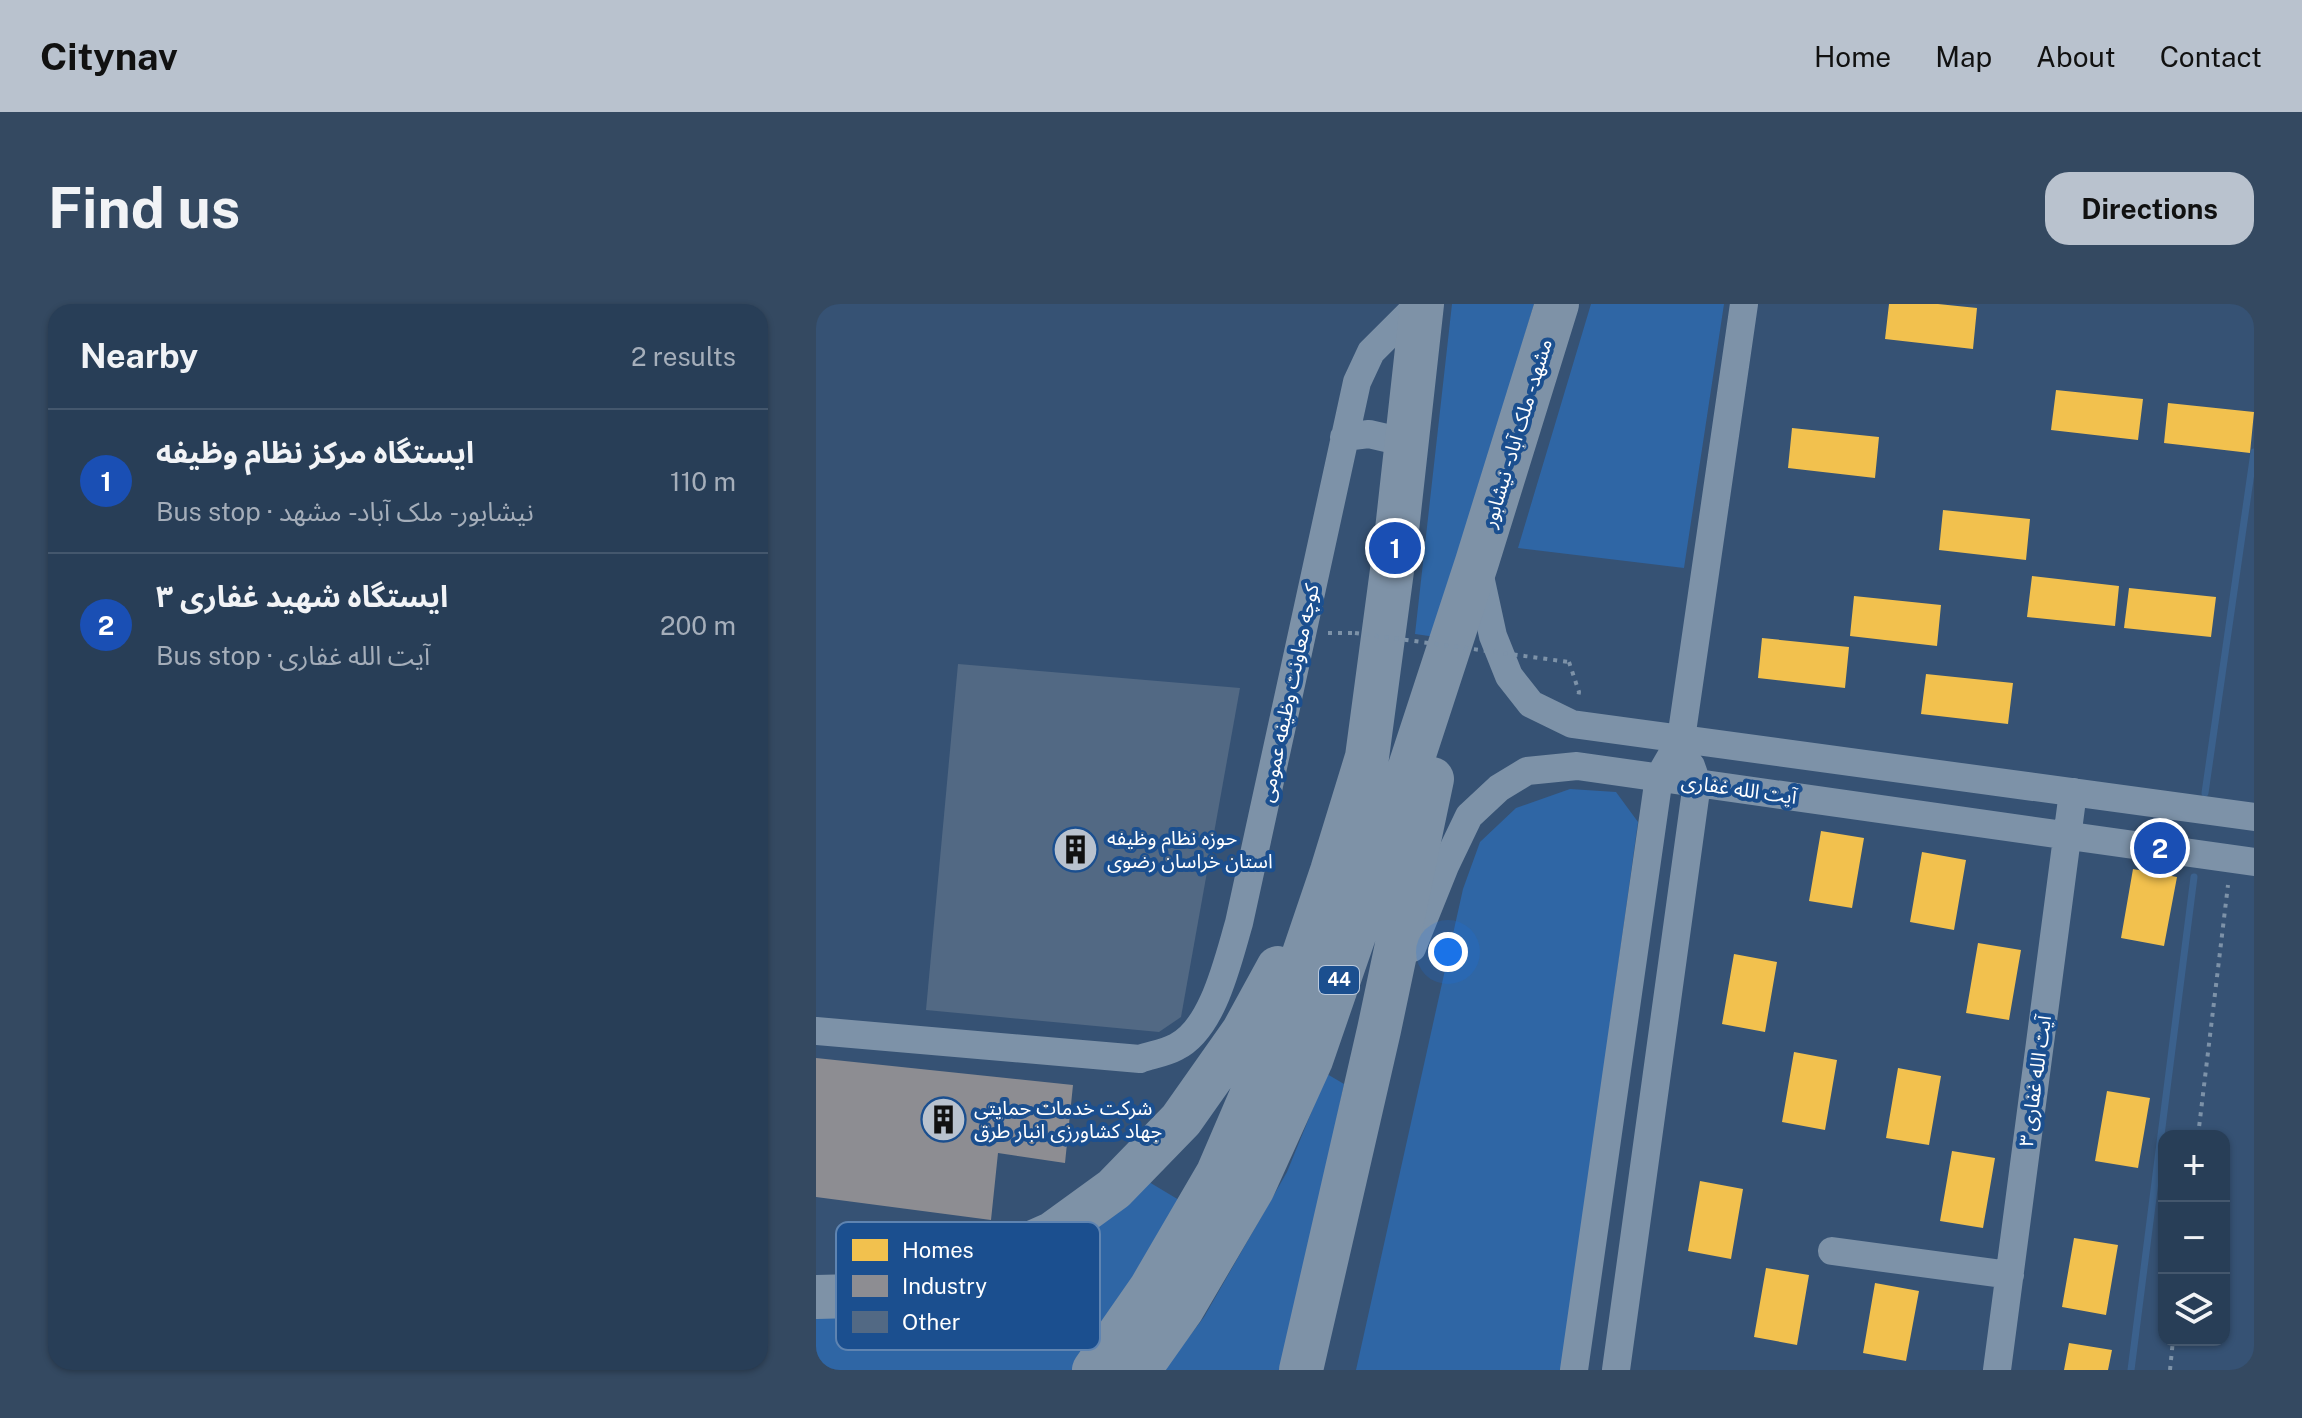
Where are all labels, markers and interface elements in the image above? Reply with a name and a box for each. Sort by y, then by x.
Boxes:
text: Citynav [40,34,178,79]
text: Home [1814,40,1891,73]
text: Map [1935,40,1992,73]
text: About [2036,40,2116,73]
text: Contact [2160,40,2262,73]
button: Directions [2045,172,2254,245]
text: Find us [48,175,240,241]
text: Nearby [80,336,198,376]
street label: مشهد - ملک آباد - نیشابور [1477,336,1557,531]
text: 2 results [631,341,736,372]
text: ایستگاه مرکز نظام وظیفه [156,434,474,470]
text: 1 [100,466,112,497]
text: 110 m [670,466,736,497]
text: Bus stop · نیشابور - ملک آباد - مشهد [156,496,534,527]
pin: 1 [1369,518,1421,578]
text: ایستگاه شهید غفاری ۳ [156,578,448,614]
street label: کوچه معاونت وظیفه عمومی [1254,581,1325,805]
text: 2 [98,610,114,641]
text: 200 m [660,610,736,641]
text: Bus stop · آیت الله غفاری [156,640,430,671]
street label: آیت الله غفاری [1680,769,1799,809]
pin: 2 [2134,818,2186,878]
building icon: حوزه نظام وظیفه استان خراسان رضوی [1052,825,1100,873]
place label: حوزه نظام وظیفه استان خراسان رضوی [1107,826,1273,873]
your location [1428,932,1468,972]
road number: 44 [1319,966,1359,994]
street label: آیت الله غفاری ۳ [2014,1013,2056,1148]
building icon: شرکت خدمات حمایتی جهاد کشاورزی انبار طرق [919,1095,967,1143]
place label: شرکت خدمات حمایتی جهاد کشاورزی انبار طرق [974,1096,1162,1143]
map controls [2158,1130,2230,1346]
button: + [2158,1130,2230,1202]
button: − [2158,1202,2230,1274]
legend [836,1222,1100,1350]
text: Homes [902,1237,974,1263]
text: Industry [902,1273,987,1299]
button: layers [2158,1274,2230,1346]
text: Other [902,1309,960,1335]

